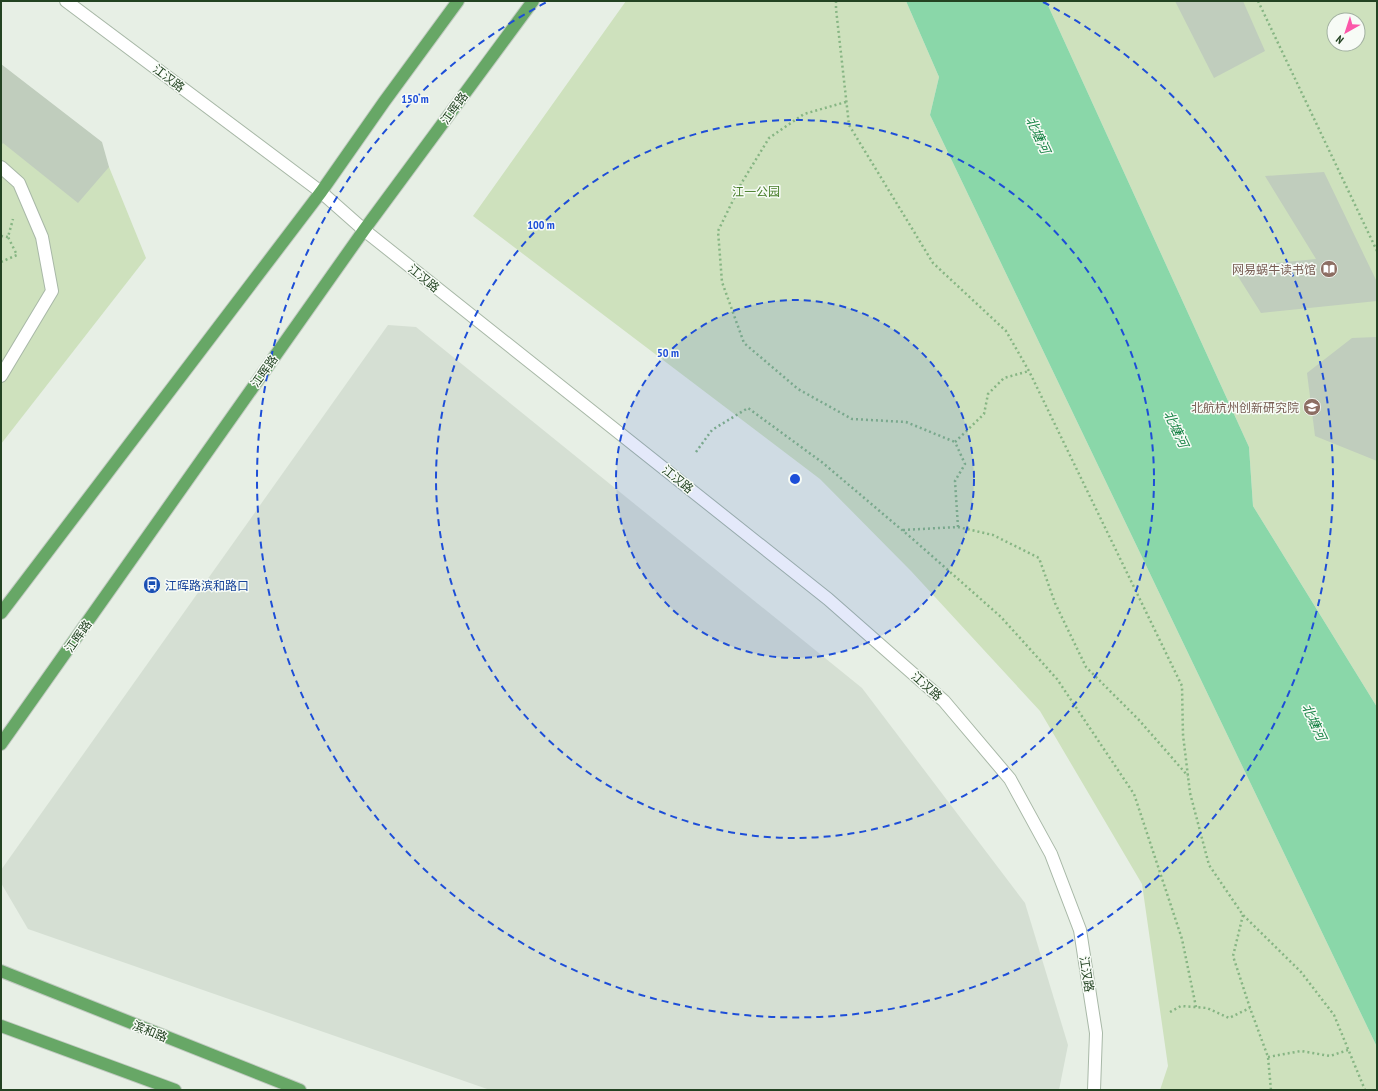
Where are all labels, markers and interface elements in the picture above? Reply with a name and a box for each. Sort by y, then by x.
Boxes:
north arrow [1326,12,1366,52]
text: N [1333,32,1346,47]
street label: 江汉路 [150,61,188,95]
street label: 江晖路 [437,89,471,127]
text: 150 m [401,91,429,106]
water label: 北塘河 [1022,114,1055,159]
park label: 江一公园 [732,184,780,199]
text: 100 m [527,217,555,232]
library icon: 网易蜗牛读书馆 [1319,259,1339,279]
street label: 江汉路 [405,261,443,295]
place label: 网易蜗牛读书馆 [1232,262,1316,277]
text: 50 m [657,345,679,360]
street label: 江晖路 [248,352,280,390]
school or university icon: 北航杭州创新研究院 [1302,397,1322,417]
place label: 北航杭州创新研究院 [1191,400,1299,415]
water label: 北塘河 [1160,408,1193,453]
street label: 江汉路 [659,462,697,496]
centre of rings [788,472,802,486]
bus stop icon: 江晖路滨和路口 [142,575,162,595]
place label: 江晖路滨和路口 [165,578,249,593]
street label: 江晖路 [62,617,94,655]
street label: 江汉路 [909,668,945,704]
water label: 北塘河 [1298,701,1331,746]
street label: 江汉路 [1077,955,1097,993]
street label: 滨和路 [130,1017,170,1045]

